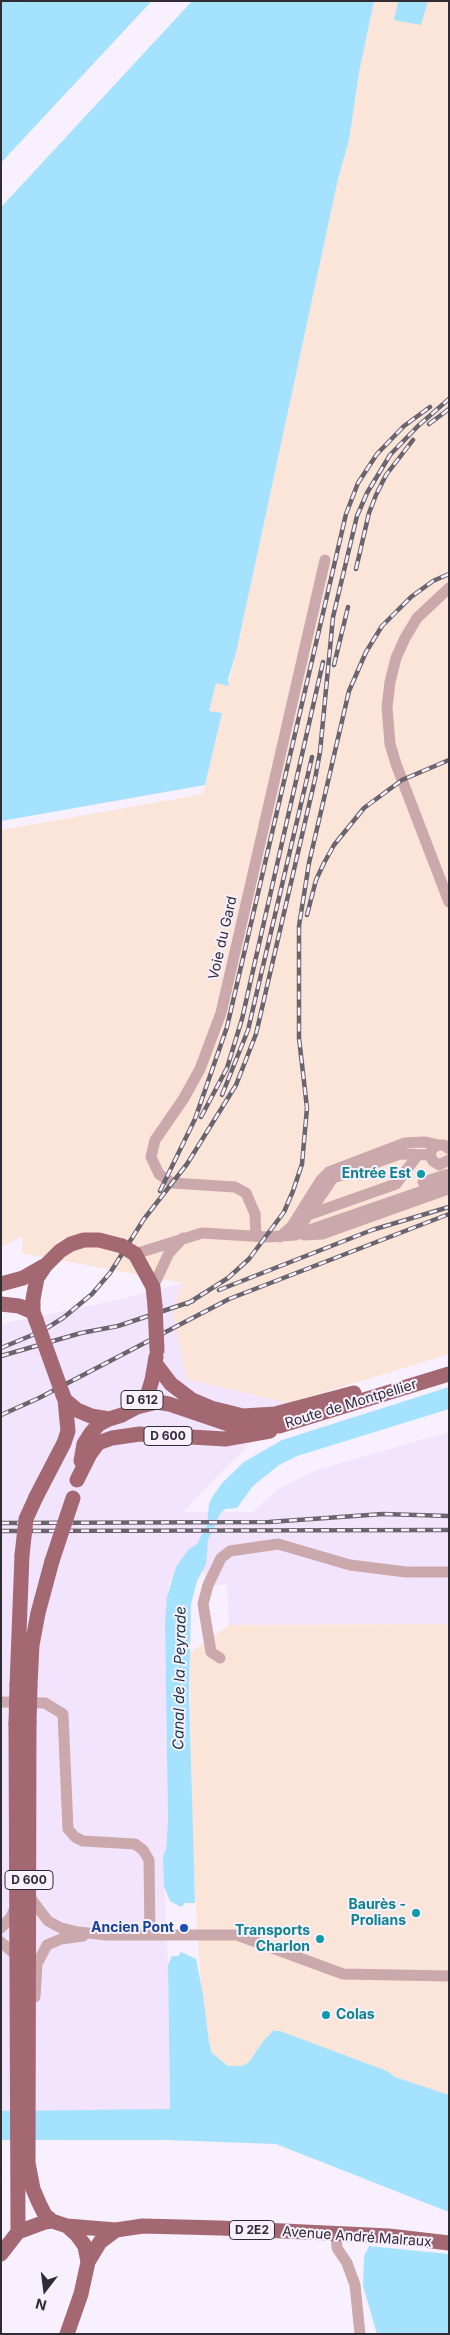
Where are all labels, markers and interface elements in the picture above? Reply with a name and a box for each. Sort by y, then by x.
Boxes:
street label: Voie du Gard [205,894,241,982]
place label: Entrée Est [342,1166,411,1182]
marker: Entrée Est [415,1168,427,1180]
street label: Route de Montpellier [283,1376,419,1432]
road number: D 612 [121,1390,163,1410]
road number: D 600 [144,1426,192,1445]
water label: Canal de la Peyrade [170,1606,190,1750]
road number: D 600 [5,1870,53,1890]
place label: Baurès - Prolians [348,1897,406,1930]
marker: Baurès - Prolians [410,1907,422,1919]
place label: Ancien Pont [91,1920,174,1936]
marker: Ancien Pont [178,1922,190,1934]
place label: Transports Charlon [235,1923,310,1955]
marker: Transports Charlon [314,1933,326,1945]
place label: Colas [336,2007,375,2023]
marker: Colas [320,2009,332,2021]
road number: D 2E2 [230,2220,274,2240]
street label: Avenue André Malraux [282,2223,432,2251]
north arrow [20,2265,70,2315]
text: N [34,2295,48,2315]

